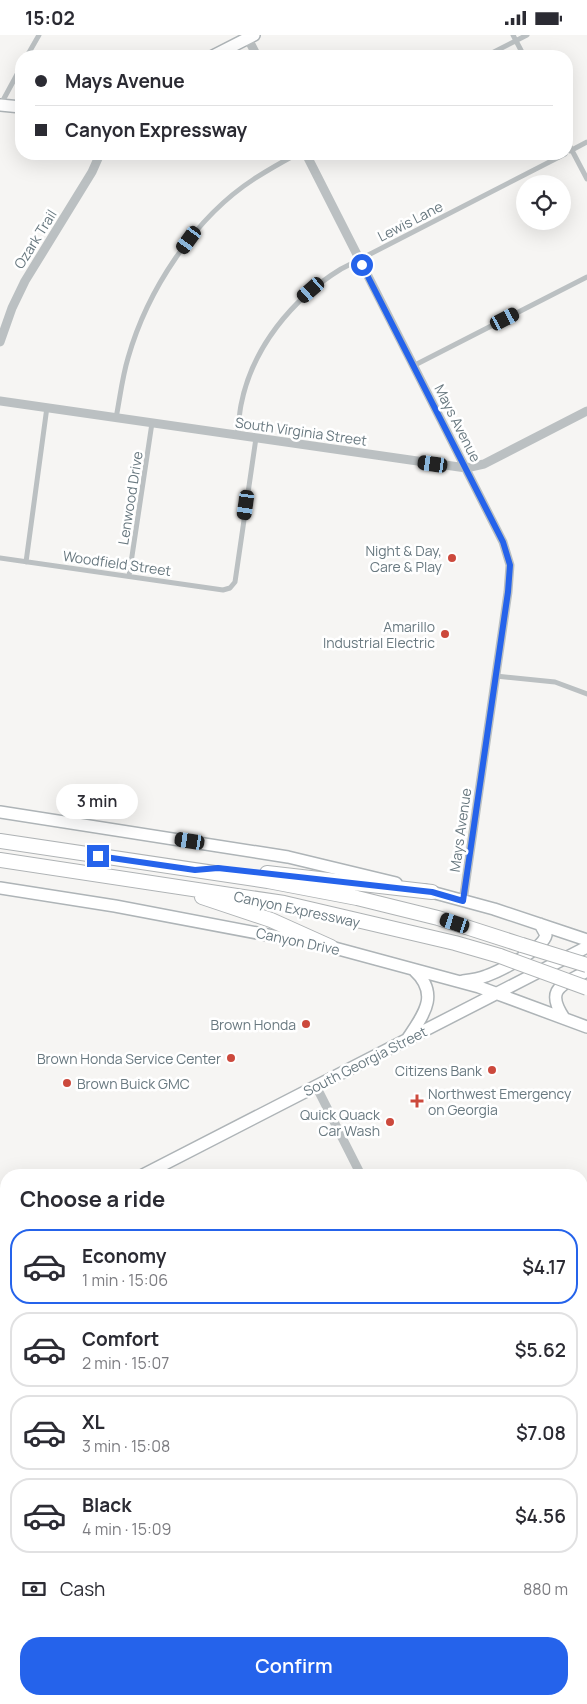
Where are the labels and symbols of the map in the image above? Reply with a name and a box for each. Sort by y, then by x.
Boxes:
street label: Lewis Lane [374,197,446,245]
street label: Ozark Trail [9,206,61,272]
car [174,223,203,257]
route start [351,254,373,276]
car [294,274,327,306]
car [488,306,521,332]
street label: Mays Avenue [430,381,486,465]
street label: South Virginia Street [234,412,369,450]
street label: Lenwood Drive [113,450,147,546]
car [417,454,448,474]
car [236,489,255,521]
place label: Night & Day, Care & Play [365,541,443,576]
street label: Woodfield Street [62,546,173,580]
marker: Night & Day, Care & Play [446,552,458,564]
place label: Amarillo Industrial Electric [323,617,435,652]
marker: Amarillo Industrial Electric [439,628,451,640]
callout: 3 min [57,783,139,819]
street label: Mays Avenue [445,787,475,873]
car [174,831,205,851]
route end [87,845,109,867]
street label: Canyon Expressway [232,886,362,932]
car [438,911,471,935]
street label: Canyon Drive [254,923,342,959]
place label: Brown Honda [210,1015,296,1034]
marker: Brown Honda [300,1018,312,1030]
street label: South Georgia Street [300,1021,430,1100]
place label: Brown Honda Service Center [37,1049,221,1068]
marker: Brown Honda Service Center [225,1052,237,1064]
place label: Citizens Bank [395,1061,483,1080]
marker: Citizens Bank [486,1064,498,1076]
place label: Brown Buick GMC [77,1074,190,1093]
marker: Brown Buick GMC [61,1077,73,1089]
place label: Northwest Emergency on Georgia [428,1084,572,1119]
marker: Northwest Emergency on Georgia [410,1094,424,1108]
place label: Quick Quack Car Wash [300,1105,381,1140]
marker: Quick Quack Car Wash [384,1116,396,1128]

